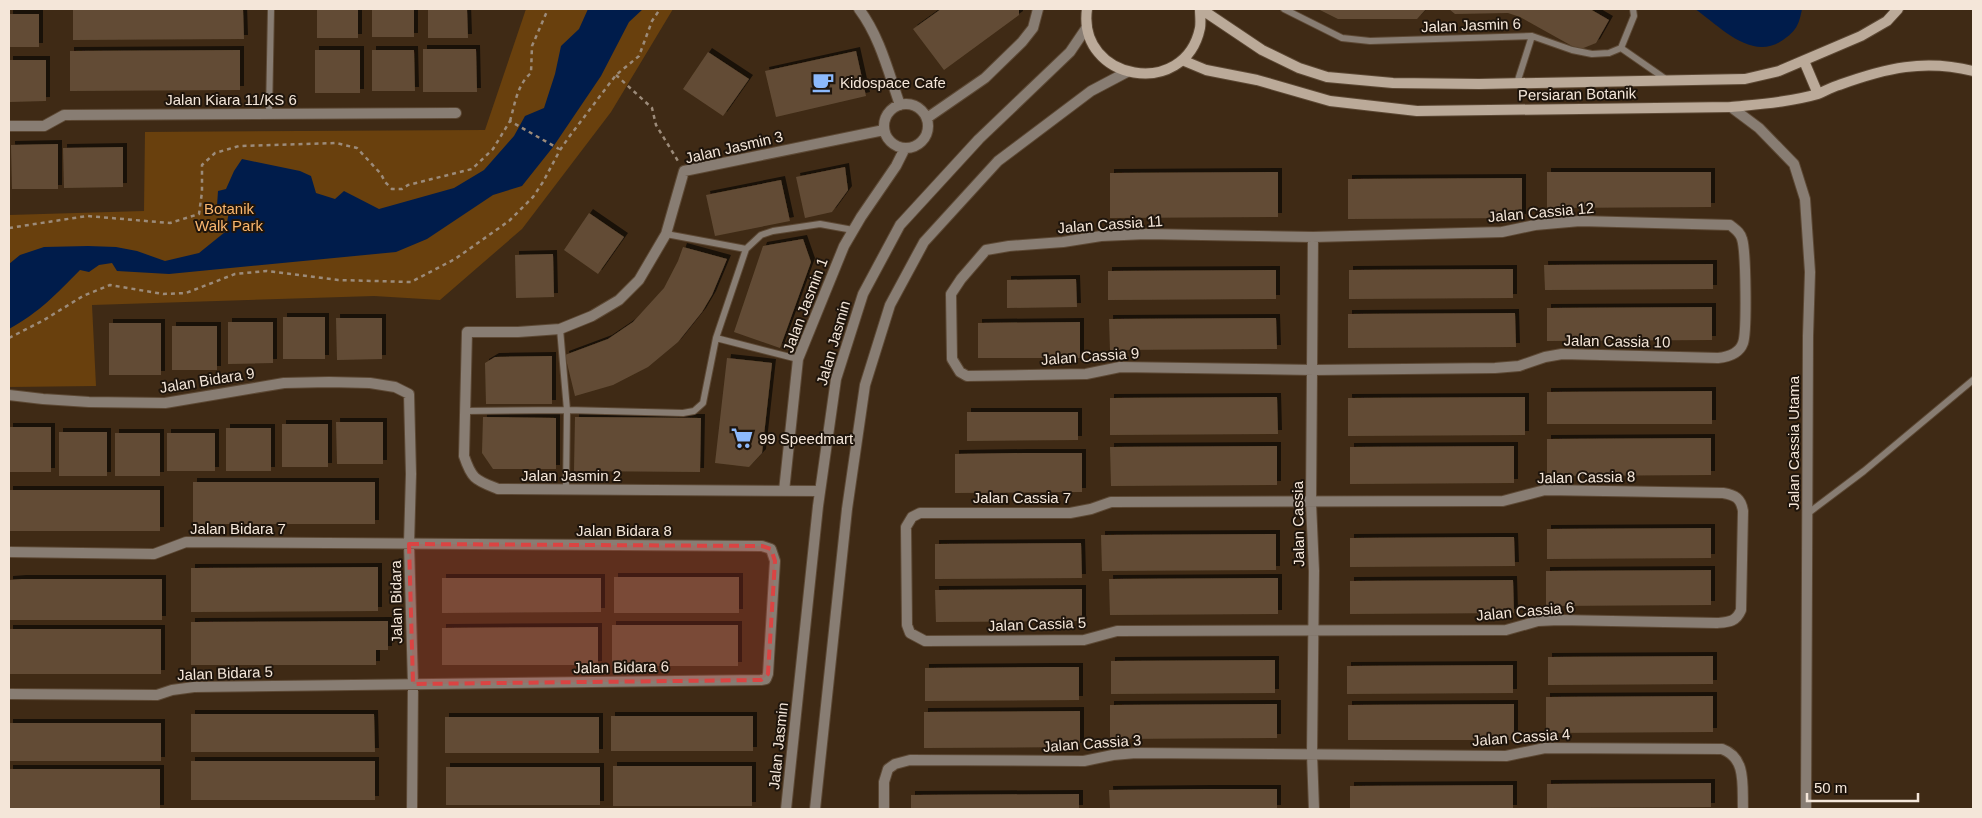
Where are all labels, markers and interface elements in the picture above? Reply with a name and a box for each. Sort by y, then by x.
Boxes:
street label: Jalan Jasmin 6 [1421,15,1521,35]
cafe icon: Kidospace Cafe [810,69,836,95]
place label: Kidospace Cafe [840,74,946,91]
street label: Persiaran Botanik [1518,84,1637,104]
street label: Jalan Kiara 11/KS 6 [165,91,297,108]
street label: Jalan Jasmin 3 [683,127,785,167]
street label: Jalan Cassia 12 [1487,199,1595,225]
park label: Botanik Walk Park [195,200,263,234]
street label: Jalan Cassia 11 [1057,212,1163,236]
street label: Jalan Jasmin 1 [779,255,831,355]
street label: Jalan Jasmin [813,299,853,387]
street label: Jalan Cassia 10 [1563,332,1671,350]
street label: Jalan Cassia 9 [1040,344,1140,368]
street label: Jalan Bidara 9 [158,364,256,396]
street label: Jalan Cassia Utama [1785,375,1802,510]
supermarket icon: 99 Speedmart [729,425,755,451]
place label: 99 Speedmart [759,430,854,447]
street label: Jalan Jasmin 2 [521,467,621,484]
street label: Jalan Cassia 8 [1537,468,1635,486]
street label: Jalan Cassia [1289,480,1307,567]
street label: Jalan Cassia 7 [973,489,1071,506]
street label: Jalan Bidara 7 [190,520,286,537]
street label: Jalan Bidara 8 [576,522,672,539]
street label: Jalan Bidara [387,560,405,644]
street label: Jalan Cassia 6 [1475,598,1575,624]
street label: Jalan Cassia 5 [988,614,1086,634]
street label: Jalan Bidara 6 [573,658,669,676]
street label: Jalan Bidara 5 [177,663,273,683]
street label: Jalan Jasmin [765,702,791,790]
street label: Jalan Cassia 4 [1471,725,1571,749]
street label: Jalan Cassia 3 [1042,731,1142,755]
scale bar [1807,770,1918,802]
text: 50 m [1814,779,1847,796]

